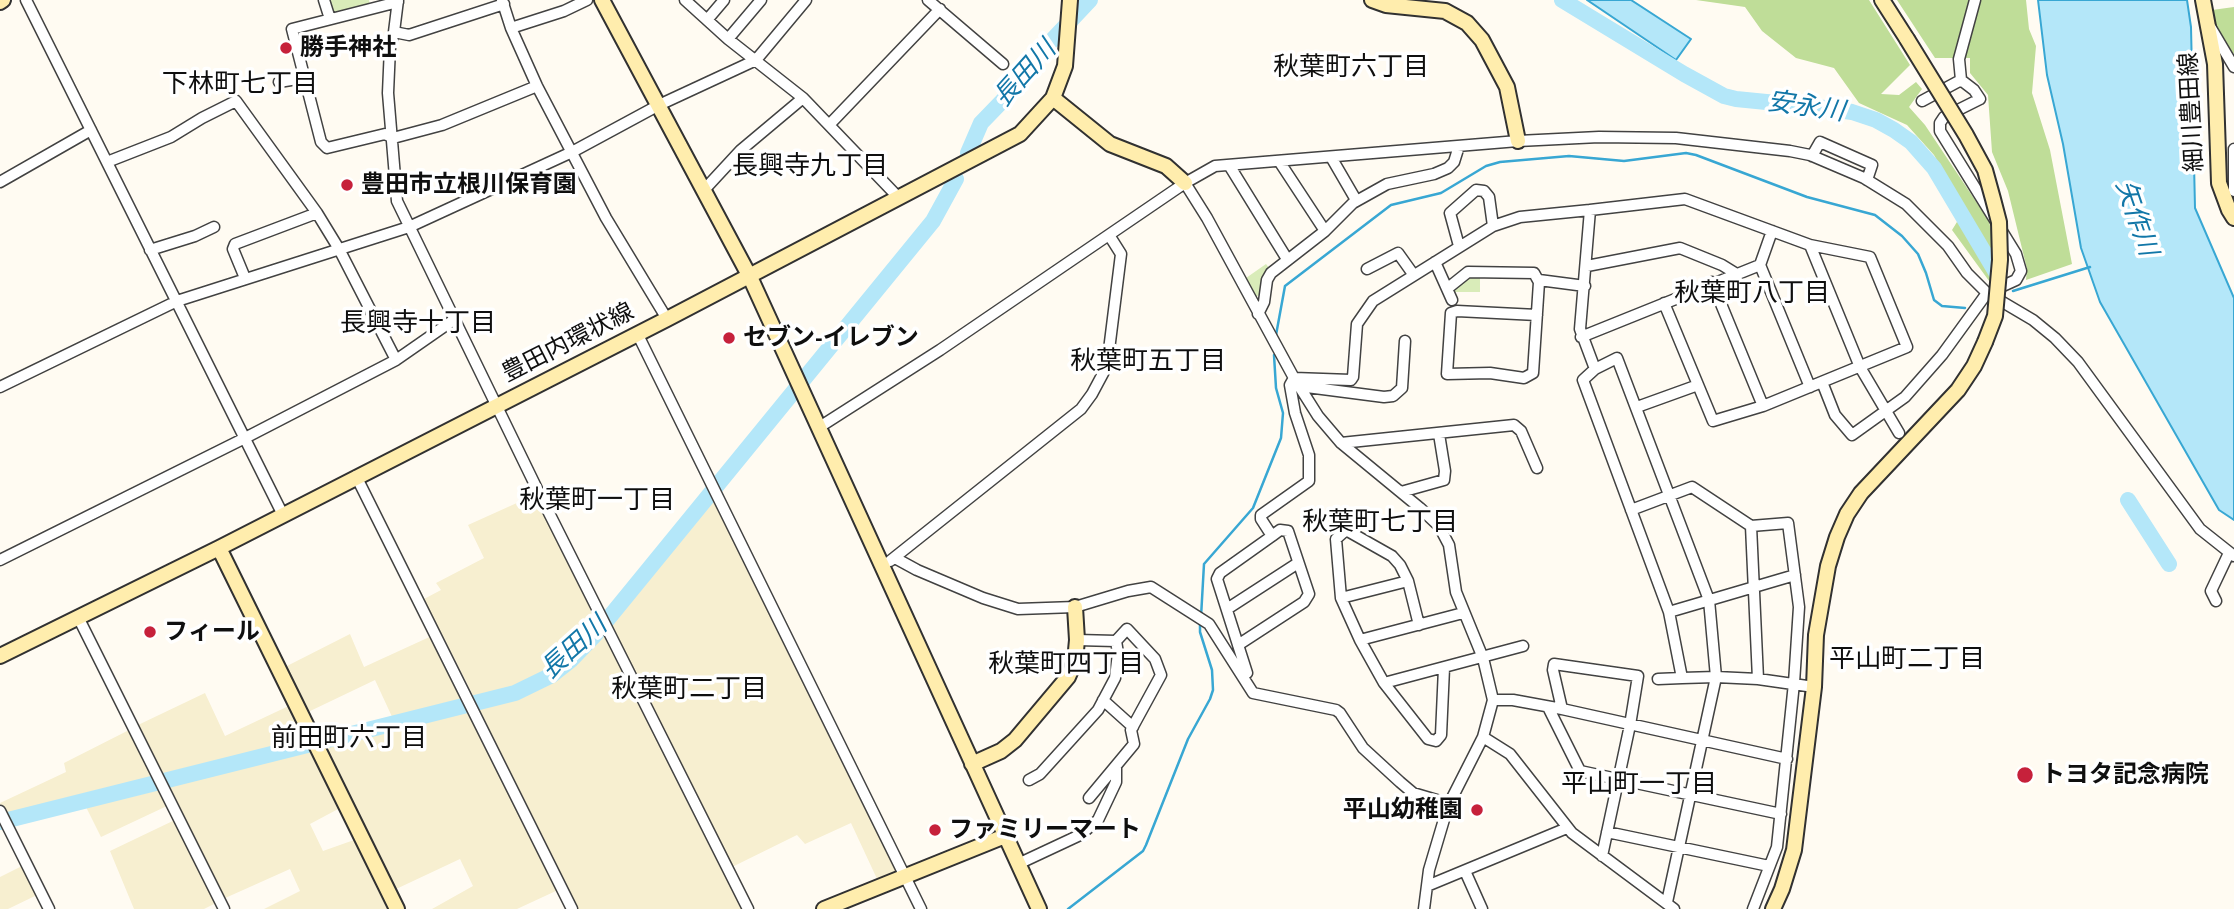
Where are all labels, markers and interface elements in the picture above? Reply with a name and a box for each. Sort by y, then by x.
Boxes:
place label: 勝手神社 [300,34,396,62]
water label: 長田川 [987,35,1063,113]
marker: 勝手神社 [278,40,294,56]
street label: 細川豊田線 [2174,51,2210,173]
district label: 秋葉町六丁目 [1273,52,1429,84]
district label: 下林町七丁目 [162,69,318,101]
water label: 安永川 [1765,86,1847,128]
district label: 長興寺九丁目 [732,151,888,183]
place label: 豊田市立根川保育園 [361,171,577,199]
water label: 矢作川 [2109,176,2163,260]
marker: 豊田市立根川保育園 [339,177,355,193]
district label: 秋葉町八丁目 [1674,278,1830,310]
street label: 豊田内環状線 [497,297,639,389]
district label: 長興寺十丁目 [340,308,496,340]
place label: セブン-イレブン [743,324,919,352]
marker: セブン-イレブン [721,330,737,346]
district label: 秋葉町五丁目 [1070,346,1226,378]
district label: 秋葉町一丁目 [519,485,675,517]
district label: 秋葉町七丁目 [1302,507,1458,539]
water label: 長田川 [535,610,613,686]
place label: フィール [164,618,260,646]
marker: フィール [142,624,158,640]
district label: 平山町二丁目 [1829,644,1985,676]
district label: 秋葉町四丁目 [988,649,1144,681]
district label: 秋葉町二丁目 [611,674,767,706]
district label: 前田町六丁目 [271,723,427,755]
place label: トヨタ記念病院 [2041,761,2209,789]
marker: トヨタ記念病院 [2015,765,2035,785]
district label: 平山町一丁目 [1561,769,1717,801]
place label: 平山幼稚園 [1343,796,1463,824]
marker: 平山幼稚園 [1469,802,1485,818]
place label: ファミリーマート [949,816,1141,844]
marker: ファミリーマート [927,822,943,838]

